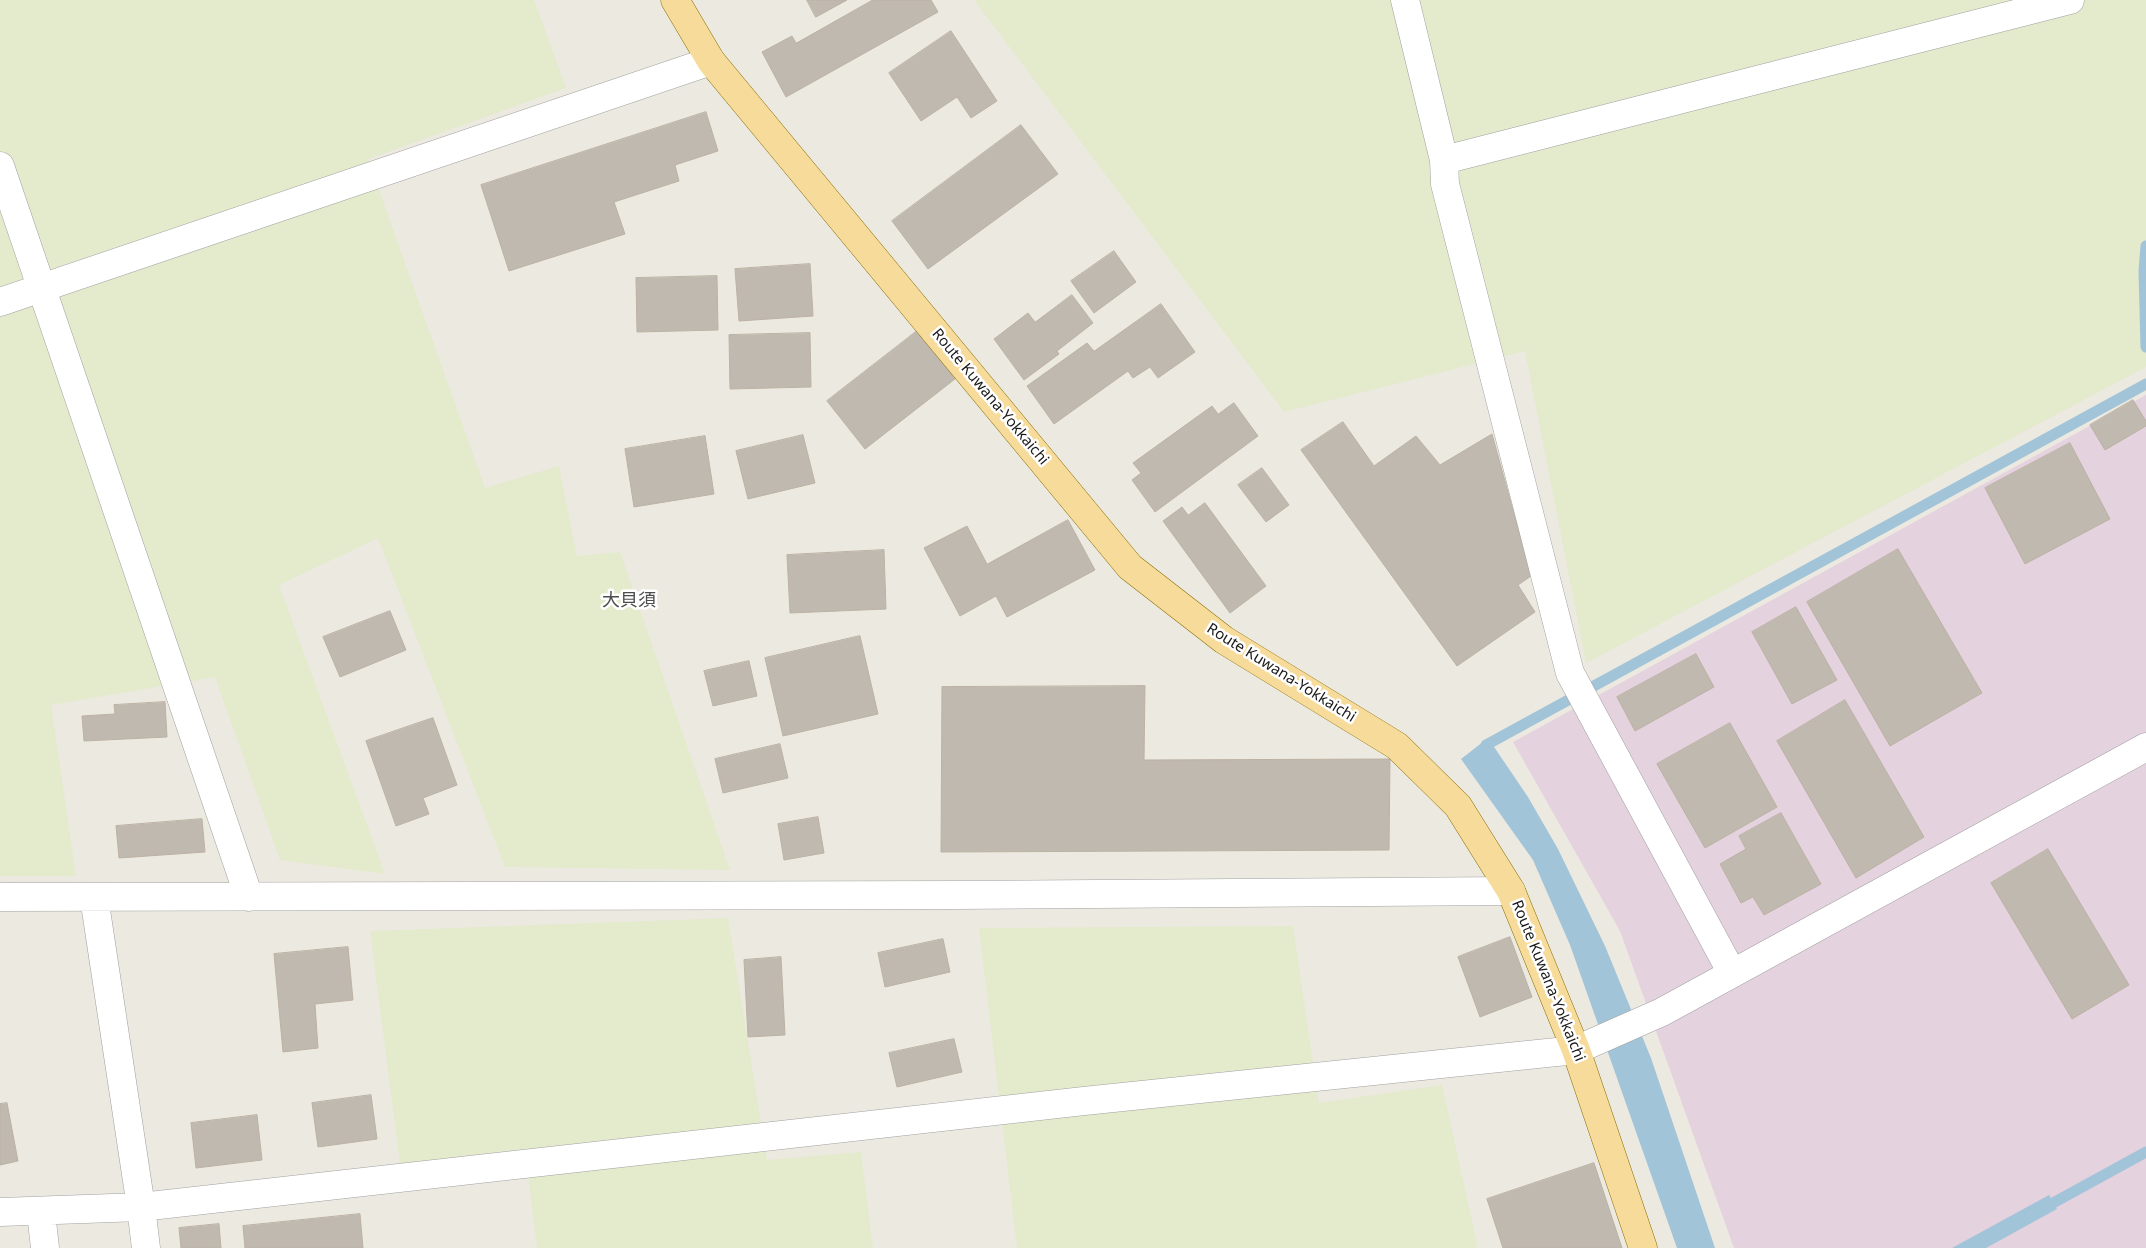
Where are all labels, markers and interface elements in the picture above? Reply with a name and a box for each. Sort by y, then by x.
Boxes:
street label: Route Kuwana-Yokkaichi [928,325,1052,469]
district label: 大貝須 [602,590,656,612]
street label: Route Kuwana-Yokkaichi [1203,620,1359,726]
street label: Route Kuwana-Yokkaichi [1507,898,1589,1064]

